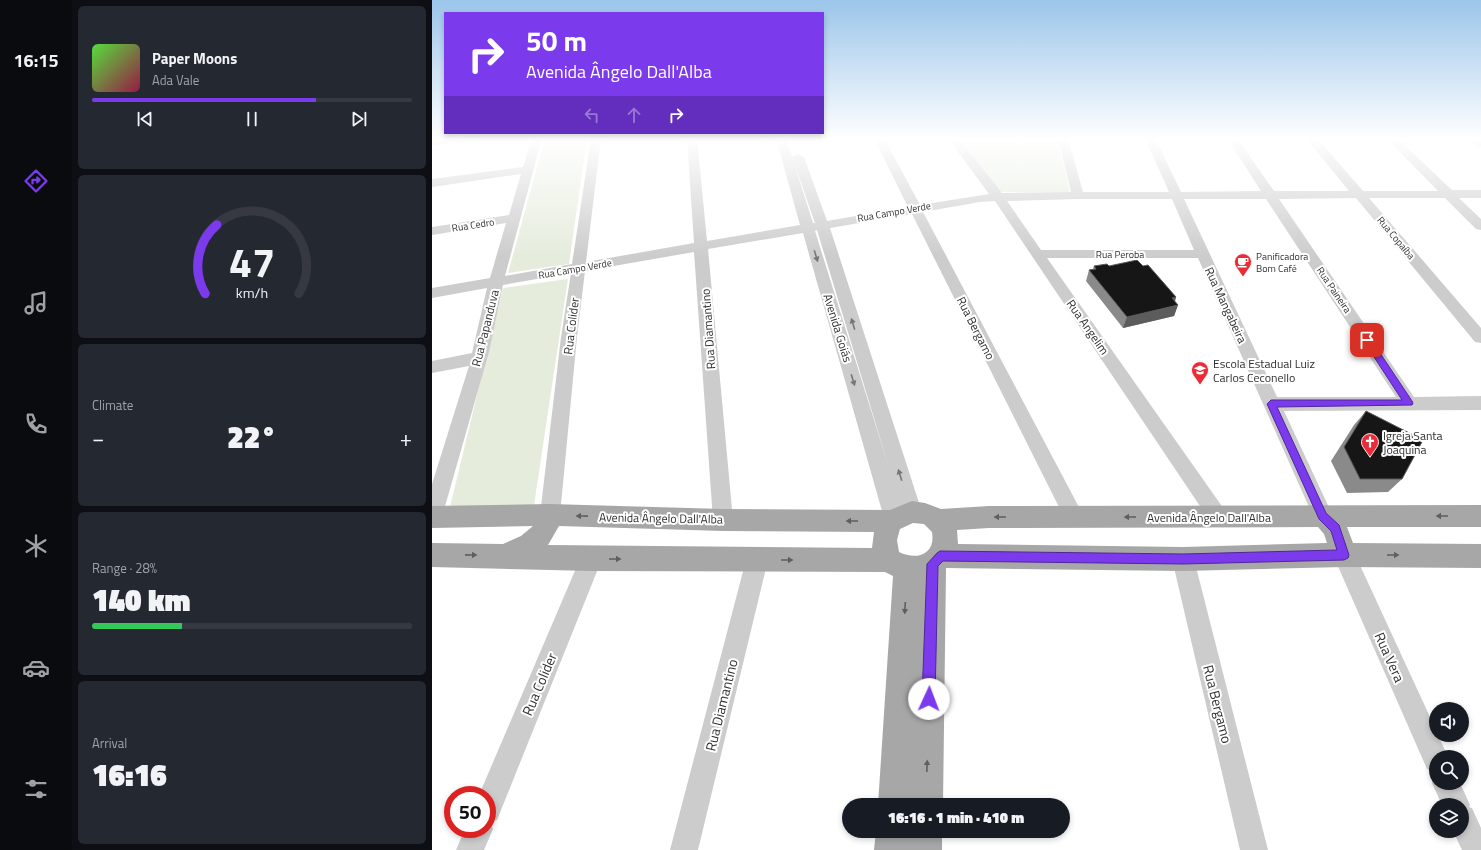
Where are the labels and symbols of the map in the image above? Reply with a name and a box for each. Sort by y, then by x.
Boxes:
street label: Rua Campo Verde [856,198,932,226]
street label: Rua Copaíba [1374,213,1418,263]
street label: Rua Cedro [451,214,495,236]
street label: Rua Peroba [1096,247,1144,262]
place label: Panificadora Bom Café [1256,249,1308,276]
one-way arrow [813,250,819,262]
cafe icon: Panificadora Bom Café [1233,252,1253,277]
street label: Rua Campo Verde [537,255,613,283]
street label: Rua Mangabeira [1200,264,1252,346]
street label: Rua Paineira [1313,264,1355,316]
street label: Rua Papanduva [466,288,504,368]
street label: Rua Diamantino [696,288,720,370]
street label: Avenida Goiás [819,291,858,365]
street label: Rua Bergamo [952,293,1000,363]
street label: Rua Angelim [1062,295,1114,359]
street label: Rua Colider [558,297,584,355]
one-way arrow [850,318,856,330]
pin [1350,323,1384,357]
place label: Escola Estadual Luiz Carlos Ceconello [1213,354,1315,387]
school or university icon: Escola Estadual Luiz Carlos Ceconello [1190,360,1210,385]
one-way arrow [850,374,856,386]
place label: Igreja Santa Joaquina [1383,426,1443,459]
church icon: Igreja Santa Joaquina [1360,432,1380,457]
one-way arrow [897,469,903,481]
street label: Avenida Ângelo Dall'Alba [599,507,723,529]
street label: Avenida Ângelo Dall'Alba [1147,508,1271,527]
one-way arrow [575,513,588,519]
one-way arrow [1435,513,1448,519]
one-way arrow [993,514,1006,520]
one-way arrow [1123,514,1136,520]
one-way arrow [845,518,858,524]
one-way arrow [465,552,478,558]
one-way arrow [1387,552,1400,558]
one-way arrow [609,556,622,562]
one-way arrow [781,557,794,563]
one-way arrow [902,602,908,615]
street label: Rua Vera [1370,629,1410,685]
street label: Rua Colider [516,649,562,719]
street label: Rua Diamantino [699,657,743,753]
street label: Rua Bergamo [1198,663,1238,745]
position arrow [908,678,950,720]
one-way arrow [924,759,930,772]
speed limit sign: 50 [444,786,496,838]

